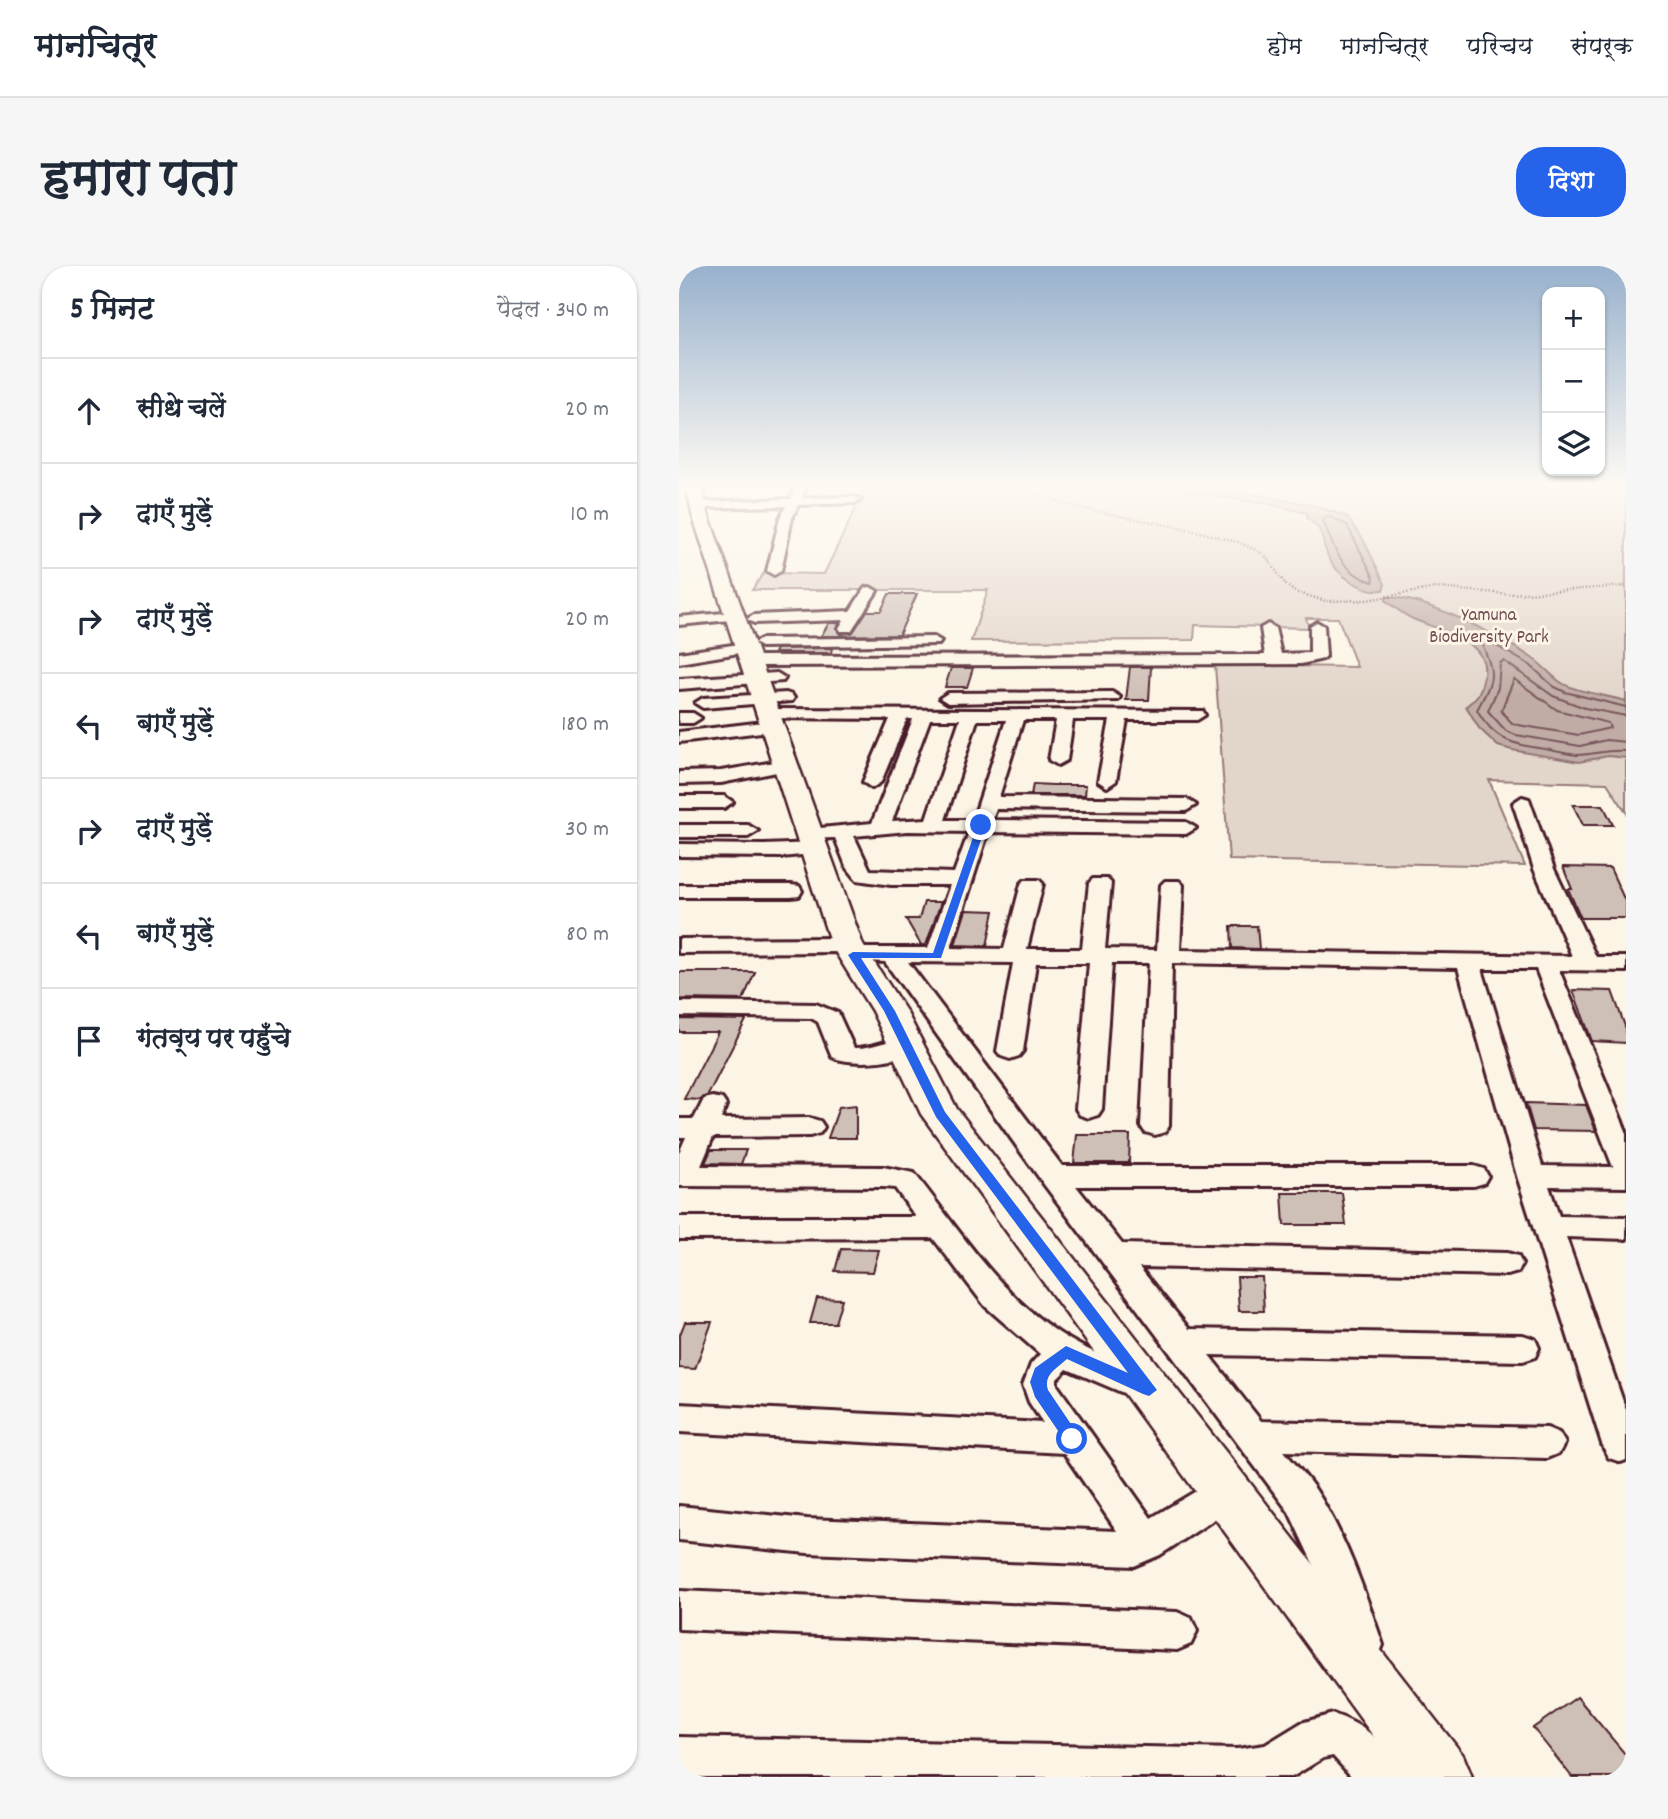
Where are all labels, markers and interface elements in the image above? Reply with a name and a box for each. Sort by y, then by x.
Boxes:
text: मानचित्र [35,25,157,72]
text: होम [1267,31,1302,65]
text: मानचित्र [1340,31,1429,65]
text: परिचय [1467,31,1533,65]
text: संपर्क [1571,31,1633,65]
text: हमारा पता [42,147,236,217]
button: दिशा [1516,147,1626,217]
map controls [1542,287,1605,476]
button: + [1542,287,1605,350]
text: 5 मिनट [70,290,154,333]
text: पैदल · 340 m [497,295,609,328]
button: − [1542,350,1605,413]
icon: ahead [70,392,108,430]
text: सीधे चलें [137,392,226,429]
text: 20 m [565,394,609,427]
button: layers [1542,413,1605,476]
icon: right [70,497,108,535]
text: दाएँ मुड़ें [137,497,212,534]
text: 10 m [570,499,609,532]
icon: right [70,602,108,640]
text: दाएँ मुड़ें [137,602,212,639]
park label: Yamuna Biodiversity Park [1429,603,1549,652]
text: 20 m [565,604,609,637]
icon: left [70,707,108,745]
text: बाएँ मुड़ें [137,707,214,744]
text: 180 m [561,709,609,742]
route end [965,809,996,840]
icon: right [70,812,108,850]
text: दाएँ मुड़ें [137,812,212,849]
text: 30 m [565,814,609,847]
icon: left [70,917,108,955]
text: बाएँ मुड़ें [137,917,214,954]
text: 80 m [566,919,609,952]
icon: arrive [70,1022,108,1060]
text: गंतव्य पर पहुँचे [137,1022,291,1059]
route start [1056,1423,1087,1454]

